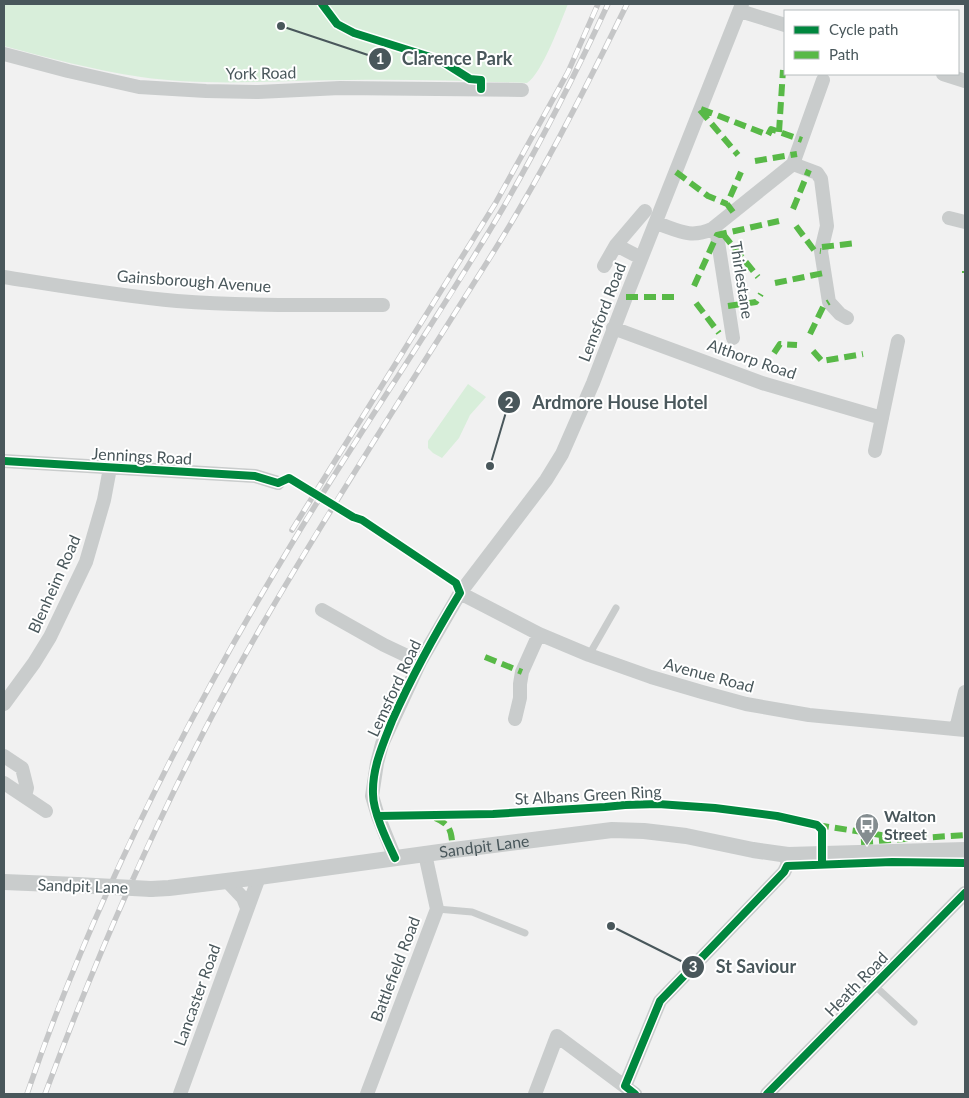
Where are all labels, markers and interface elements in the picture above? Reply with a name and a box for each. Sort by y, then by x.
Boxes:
legend [784,10,959,75]
text: Cycle path [829,20,898,38]
callout: Clarence Park [367,43,523,76]
text: Path [829,45,859,63]
text: Clarence Park [402,47,513,69]
text: 1 [376,49,384,67]
street label: York Road [225,62,297,83]
street label: Thirlestane [727,240,758,320]
street label: Lemsford Road [574,260,629,364]
street label: Gainsborough Avenue [116,266,272,295]
street label: Althorp Road [705,334,799,383]
callout: Ardmore House Hotel [497,386,717,419]
text: Ardmore House Hotel [531,391,708,413]
text: 2 [505,393,514,411]
street label: Jennings Road [91,443,193,468]
street label: Blenheim Road [23,532,84,636]
street label: Lemsford Road [363,636,424,739]
street label: Avenue Road [662,653,756,696]
street label: St Albans Green Ring [514,781,662,808]
place label: Walton Street [884,806,936,843]
bus stop icon: Walton Street [854,812,880,846]
street label: Sandpit Lane [438,831,530,861]
street label: Sandpit Lane [37,874,129,897]
street label: Battlefield Road [366,914,423,1024]
street label: Lancaster Road [169,941,224,1048]
street label: Heath Road [820,947,891,1020]
callout: St Saviour [680,950,806,983]
text: St Saviour [716,955,797,977]
text: 3 [689,957,697,975]

